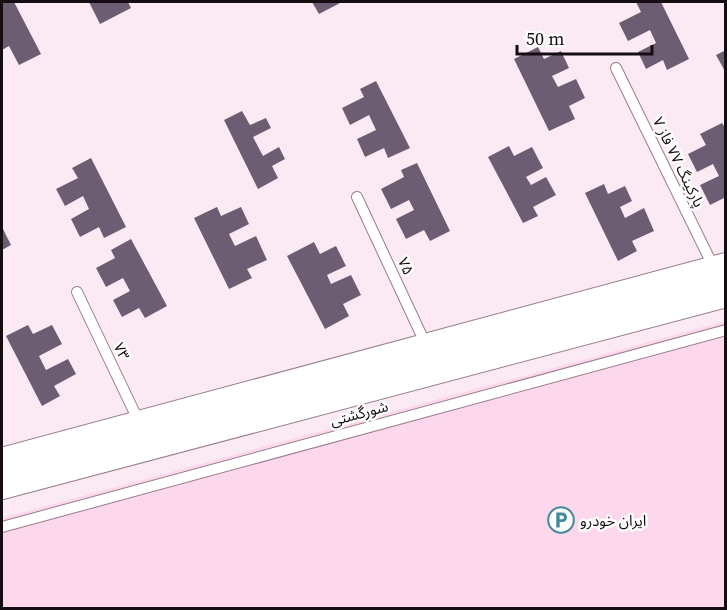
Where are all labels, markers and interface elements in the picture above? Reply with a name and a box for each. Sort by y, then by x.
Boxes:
scale bar [517,18,652,56]
text: 50 m [526,26,564,51]
street label: پارکینگ ۷۷ فاز ۷ [648,113,710,211]
street label: ۷۵ [393,254,419,278]
street label: ۷۳ [109,339,135,364]
street label: شورگشتی [328,395,391,431]
parking icon: ایران خودرو [546,505,576,535]
place label: ایران خودرو [580,510,646,531]

